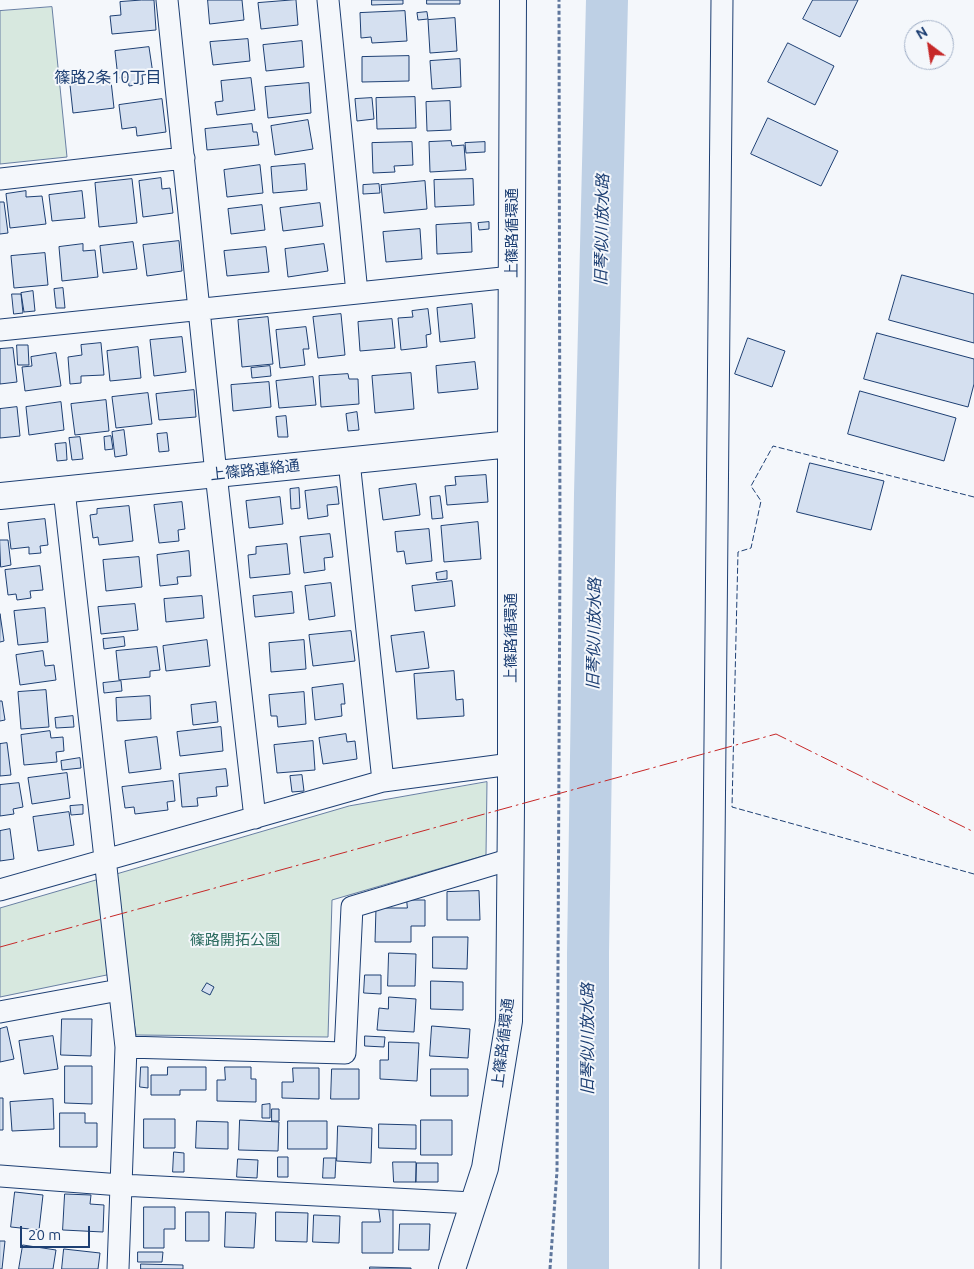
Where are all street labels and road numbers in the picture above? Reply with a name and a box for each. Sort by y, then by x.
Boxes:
street label: 上篠路循環通 [503,188,521,278]
street label: 上篠路連絡通 [209,456,301,484]
street label: 上篠路循環通 [502,593,520,683]
street label: 上篠路循環通 [489,997,517,1089]

